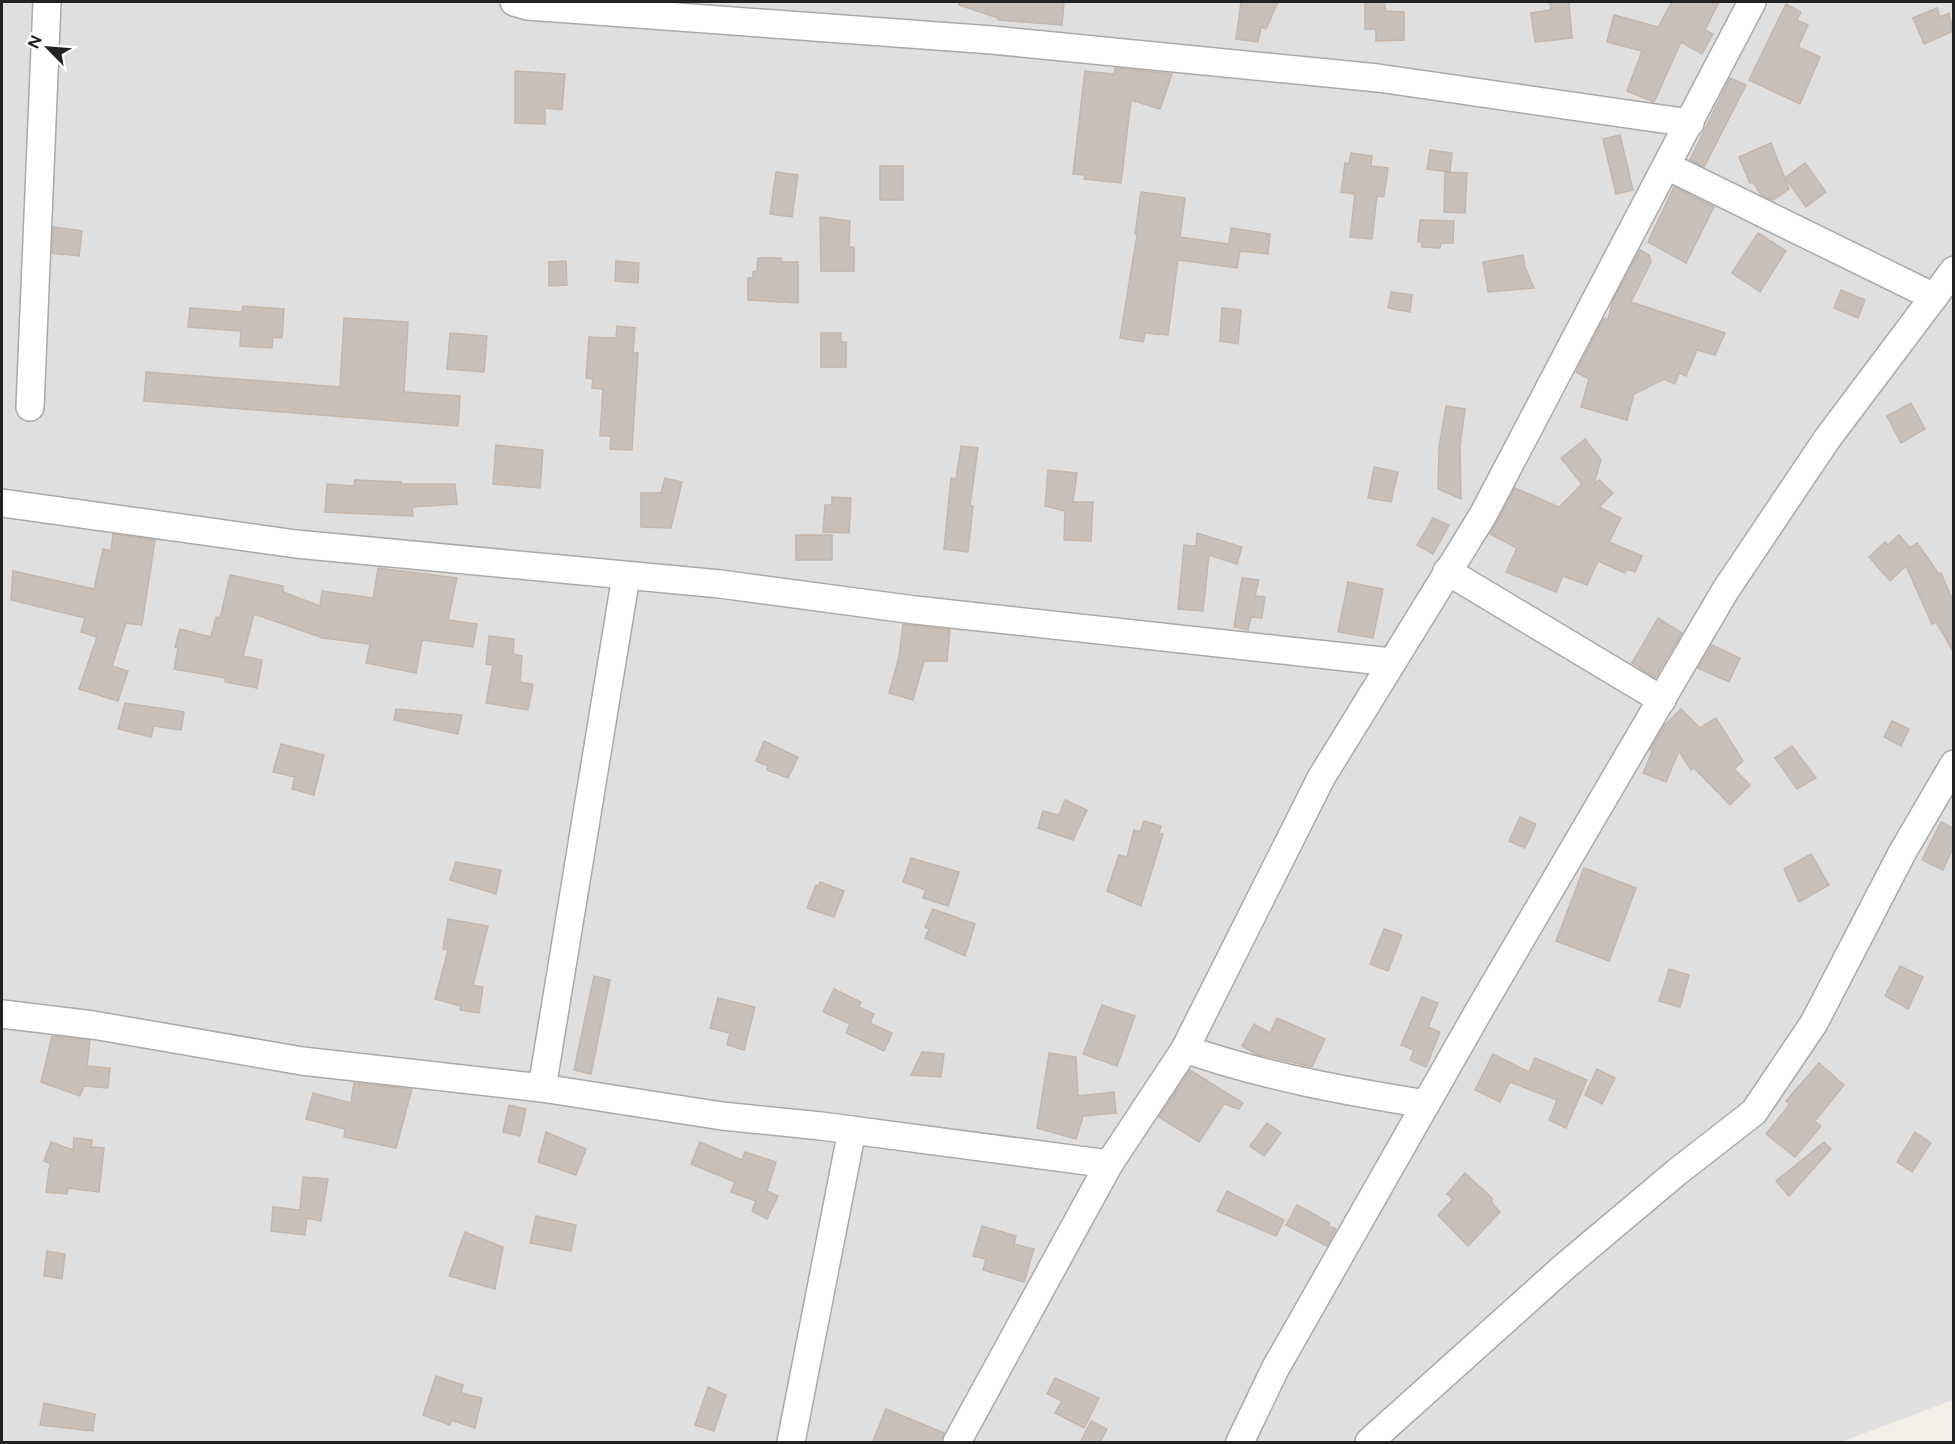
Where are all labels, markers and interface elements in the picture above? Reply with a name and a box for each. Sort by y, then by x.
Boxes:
north arrow [18,18,78,78]
text: N [24,32,46,51]

